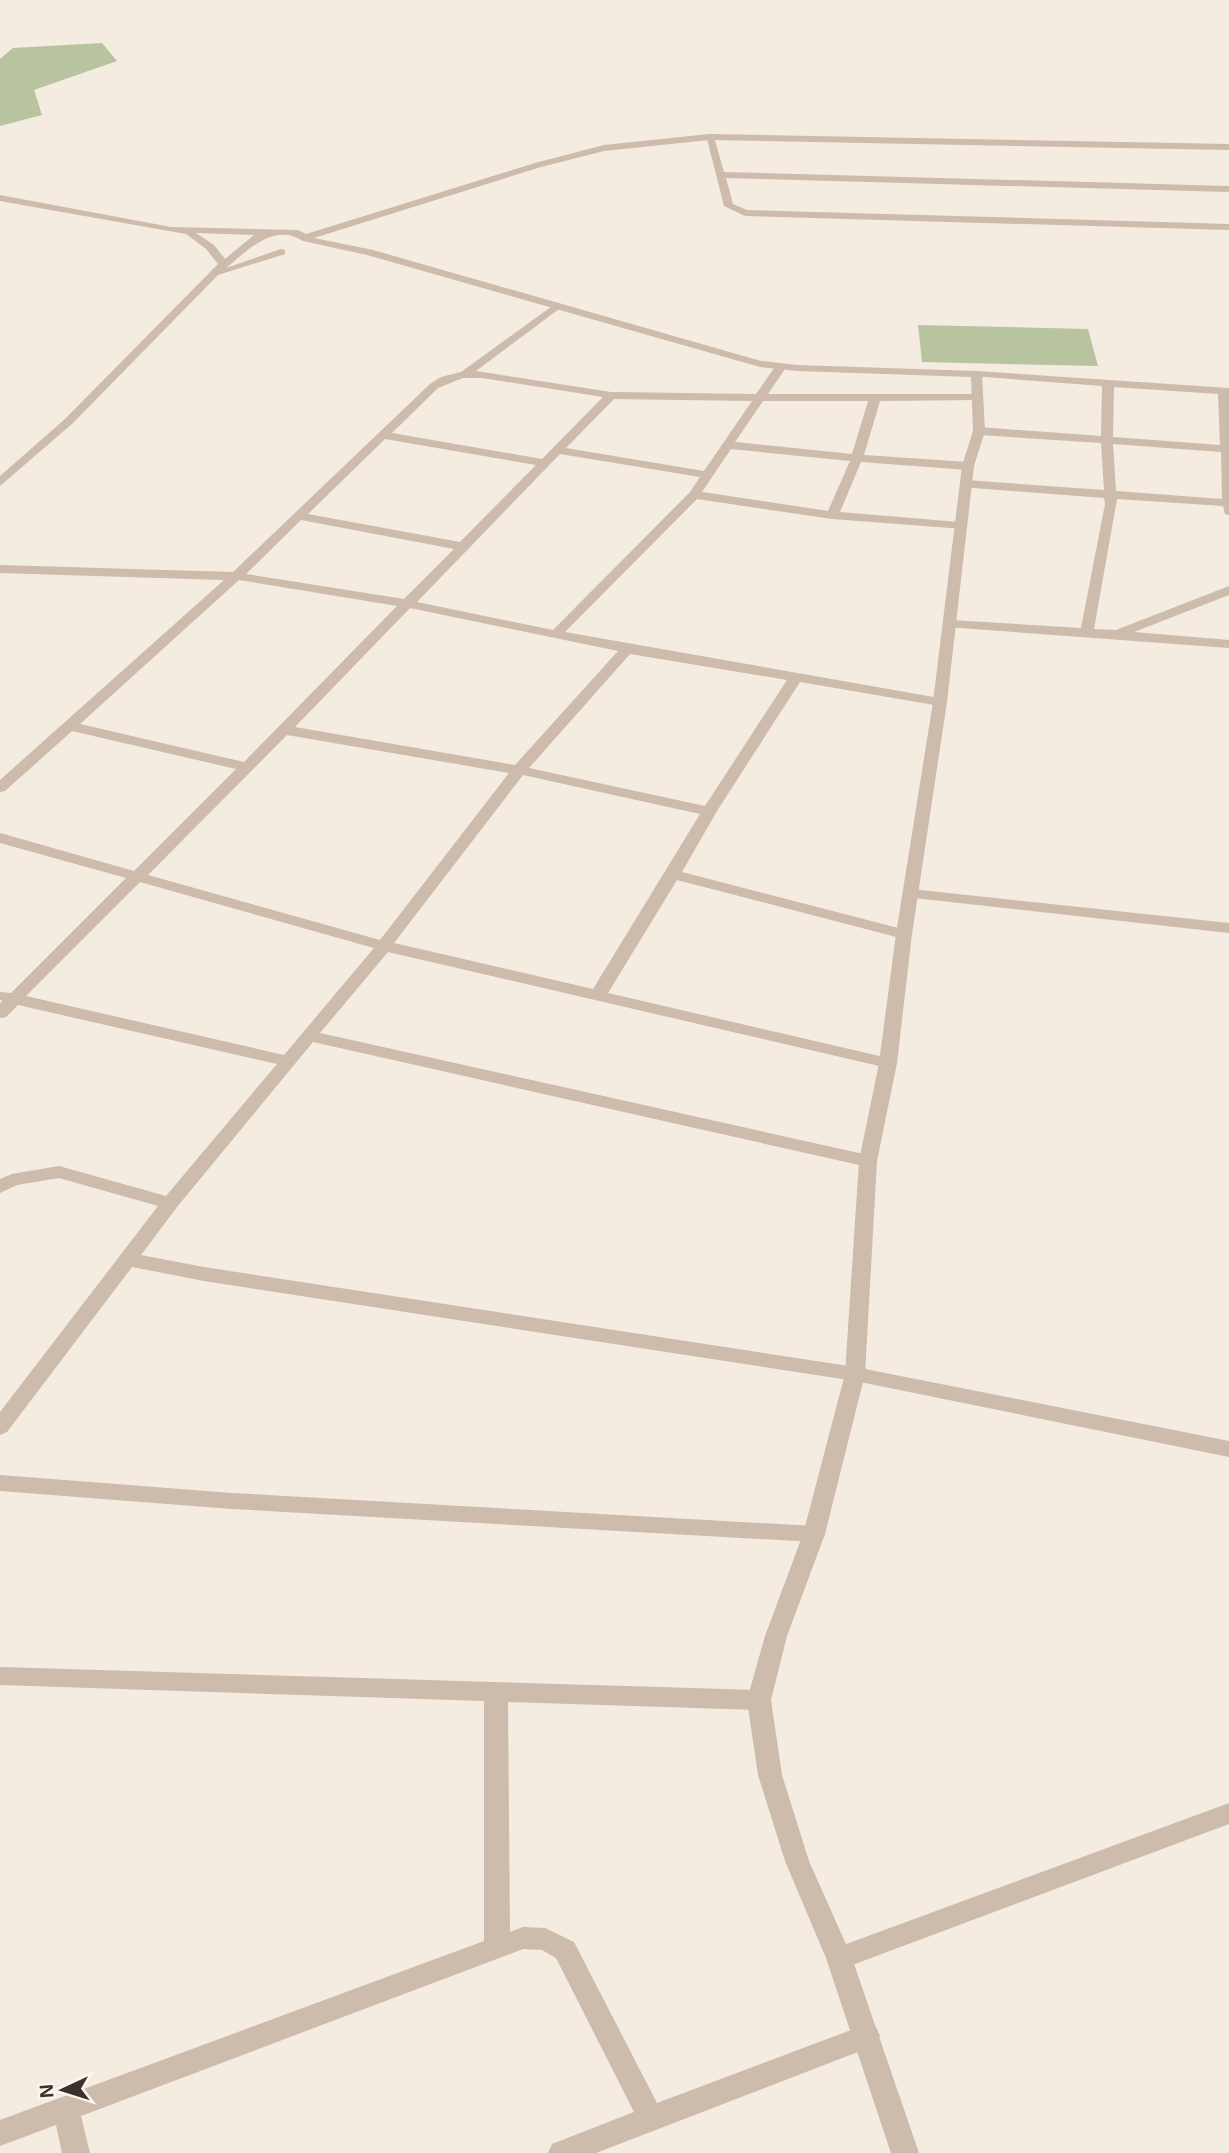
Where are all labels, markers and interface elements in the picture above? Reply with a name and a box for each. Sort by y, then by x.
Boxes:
north arrow [28,2055,98,2125]
text: N [36,2084,57,2099]

